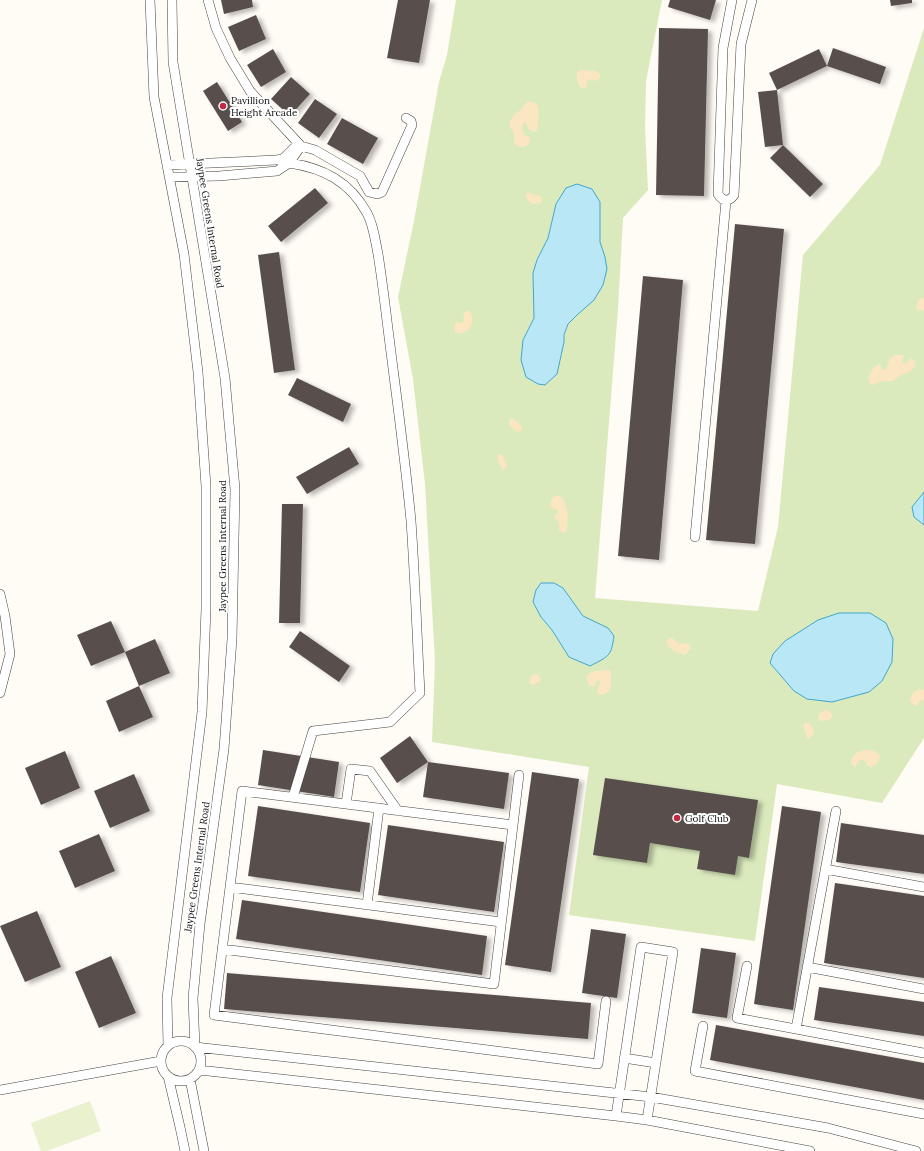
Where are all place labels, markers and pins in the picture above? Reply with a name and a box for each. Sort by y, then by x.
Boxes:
place label: Pavillion Height Arcade [231,94,298,119]
marker: Pavillion Height Arcade [218,101,228,111]
place label: Golf Club [685,812,729,825]
marker: Golf Club [672,813,682,823]

